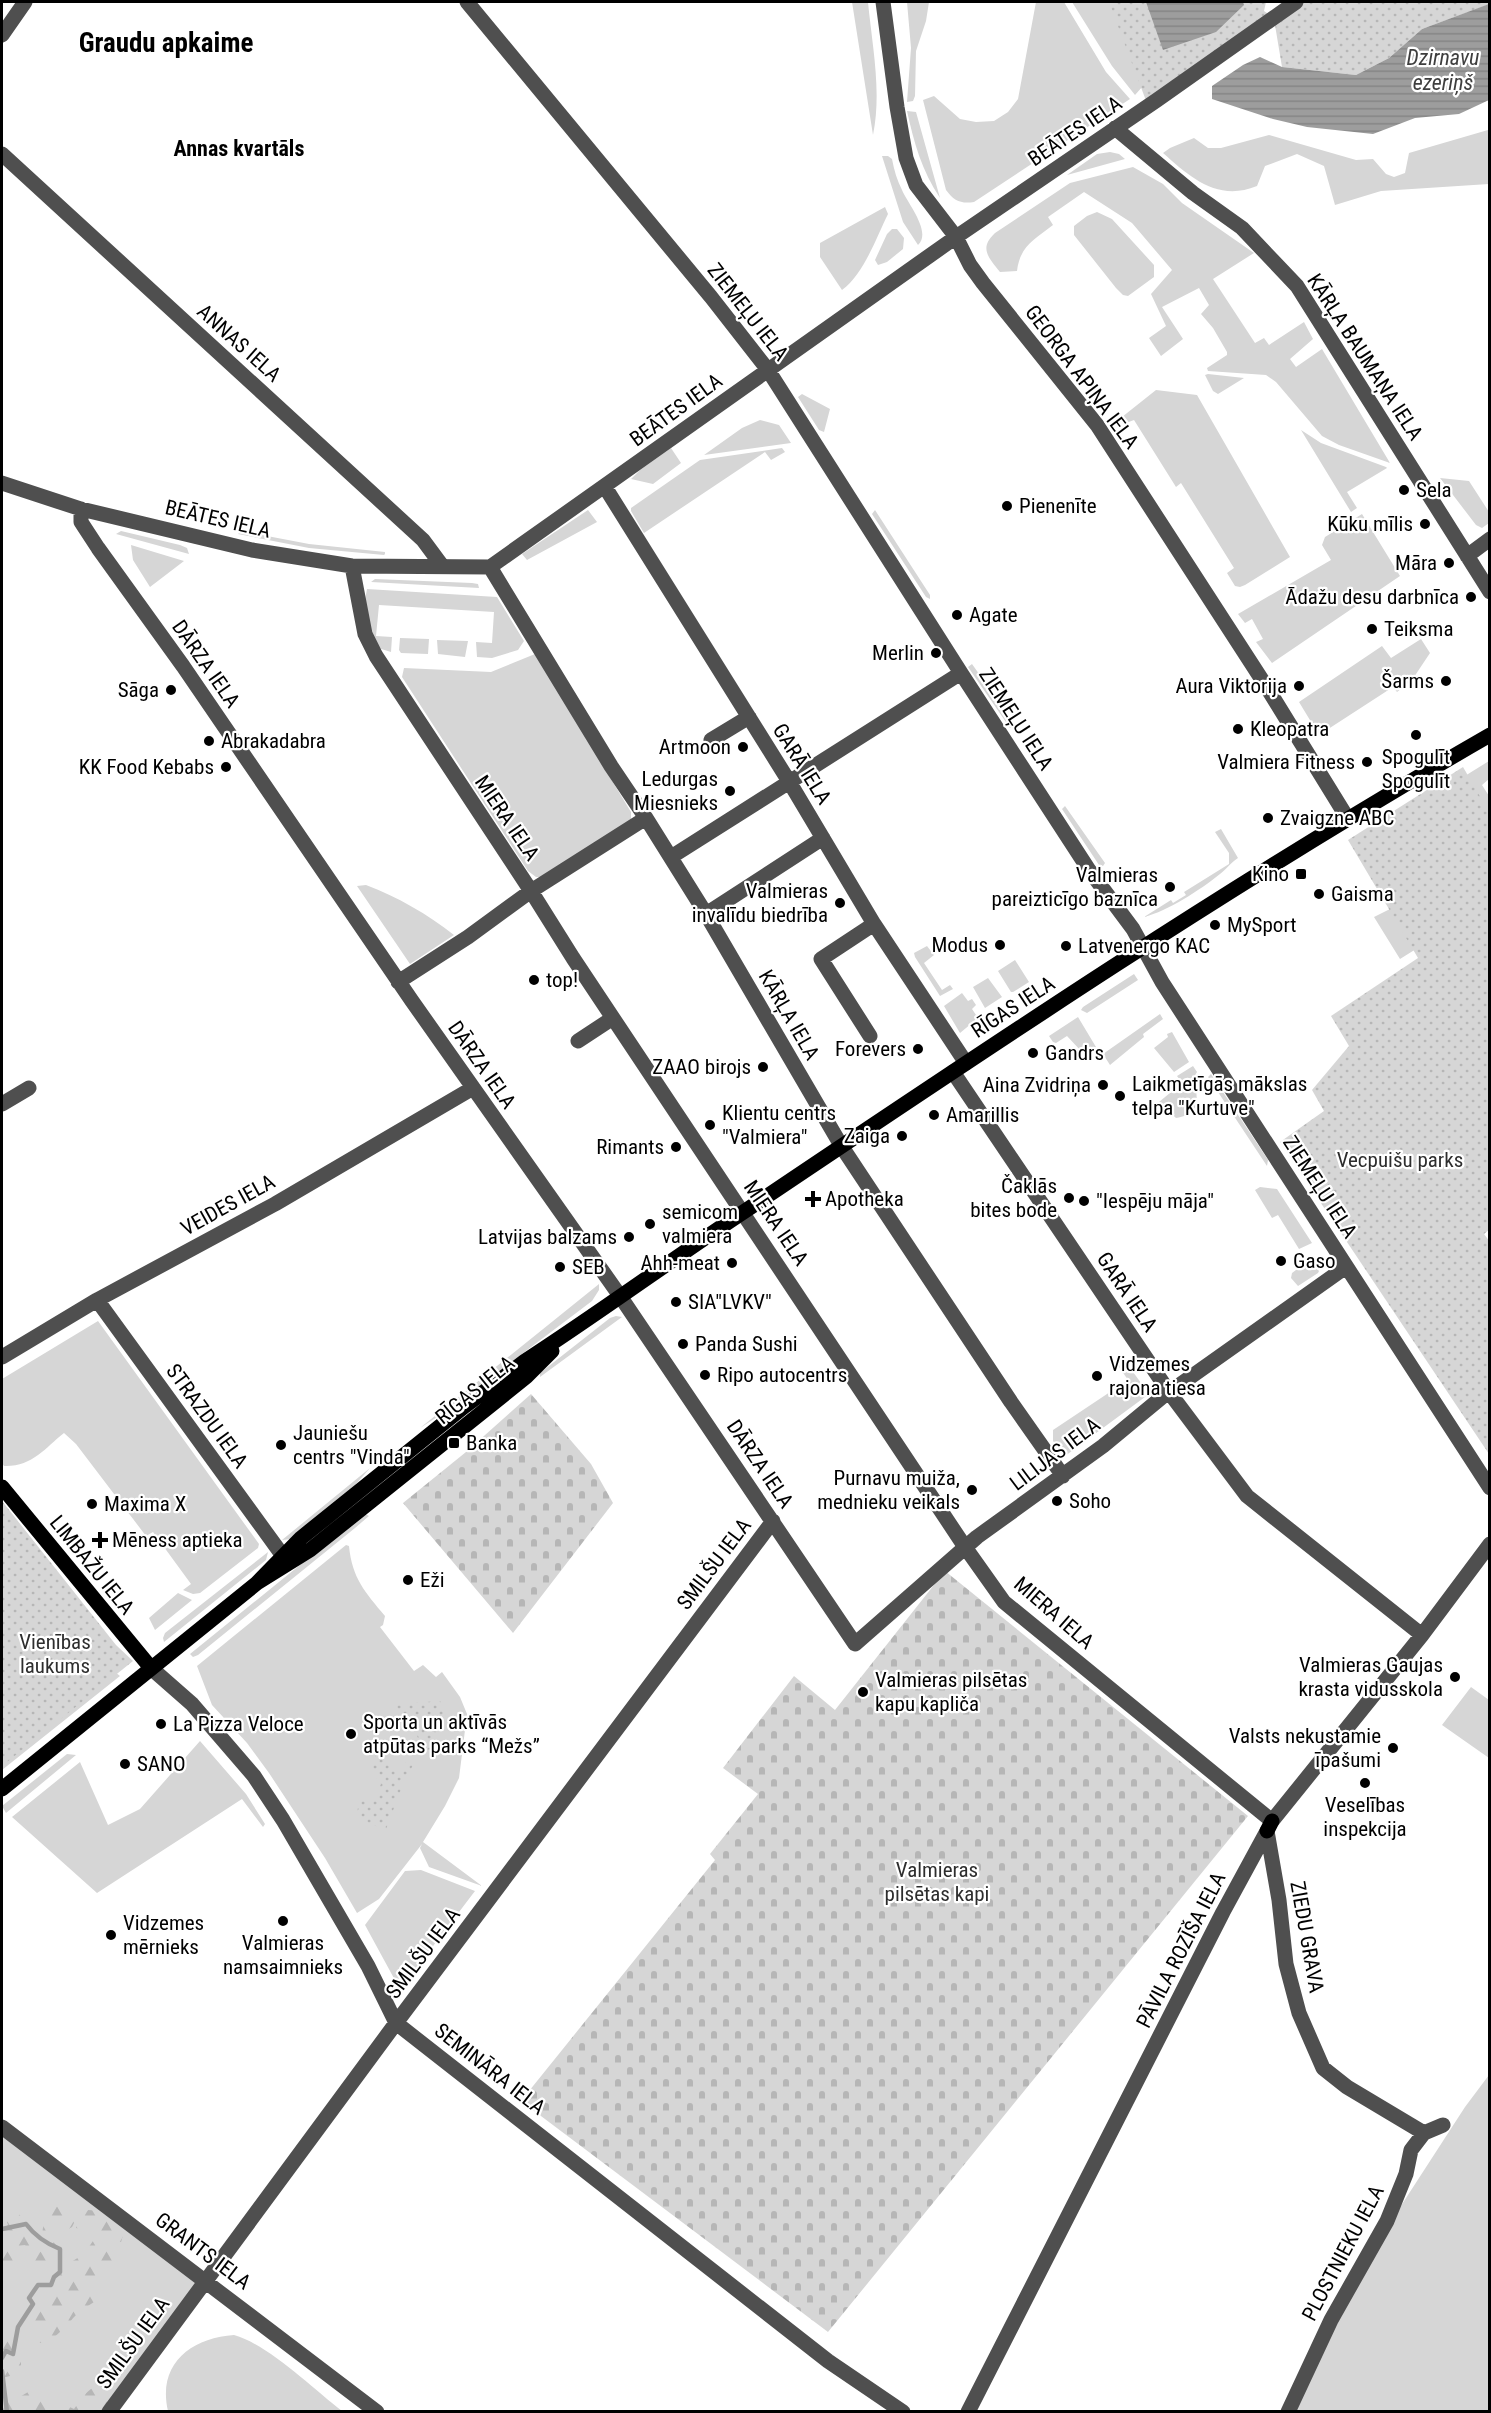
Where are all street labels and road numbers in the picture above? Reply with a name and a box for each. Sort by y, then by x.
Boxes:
street label: BEĀTES IELA [1024,91,1126,171]
street label: ZIEMEĻU IELA [703,259,793,365]
street label: KĀRĻA BAUMAŅA IELA [1302,269,1428,445]
street label: ANNAS IELA [192,299,286,387]
street label: GEORGA APIŅA IELA [1020,301,1144,453]
street label: BEĀTES IELA [625,369,727,451]
street label: BEĀTES IELA [163,495,273,543]
street label: DĀRZA IELA [167,616,245,712]
street label: ZIEMEĻU IELA [974,663,1058,775]
street label: GARĀ IELA [768,719,836,809]
street label: MIERA IELA [470,771,544,865]
street label: KĀRĻA IELA [754,966,824,1064]
street label: RĪGAS IELA [967,971,1059,1043]
street label: DĀRZA IELA [443,1017,521,1113]
street label: ZIEMEĻU IELA [1278,1131,1362,1243]
street label: VEIDES IELA [177,1169,279,1241]
street label: MIERA IELA [739,1176,813,1270]
street label: GARĀ IELA [1092,1248,1162,1336]
street label: RĪGAS IELA [431,1351,519,1429]
street label: STRAZDU IELA [161,1359,253,1473]
street label: LILIJAS IELA [1005,1412,1105,1496]
street label: DĀRZA IELA [722,1415,798,1513]
street label: LIMBAŽU IELA [45,1511,139,1619]
street label: SMILŠU IELA [672,1514,756,1614]
street label: MIERA IELA [1009,1572,1099,1654]
street label: PĀVILA ROZĪŠA IELA [1131,1868,1231,2032]
street label: ZIEDU GRAVA [1285,1879,1329,1995]
street label: SMILŠU IELA [381,1903,465,2003]
street label: SEMINĀRA IELA [430,2018,550,2120]
street label: PLOSTNIEKU IELA [1297,2181,1389,2325]
street label: GRANTS IELA [151,2207,255,2295]
street label: SMILŠU IELA [92,2292,174,2394]

